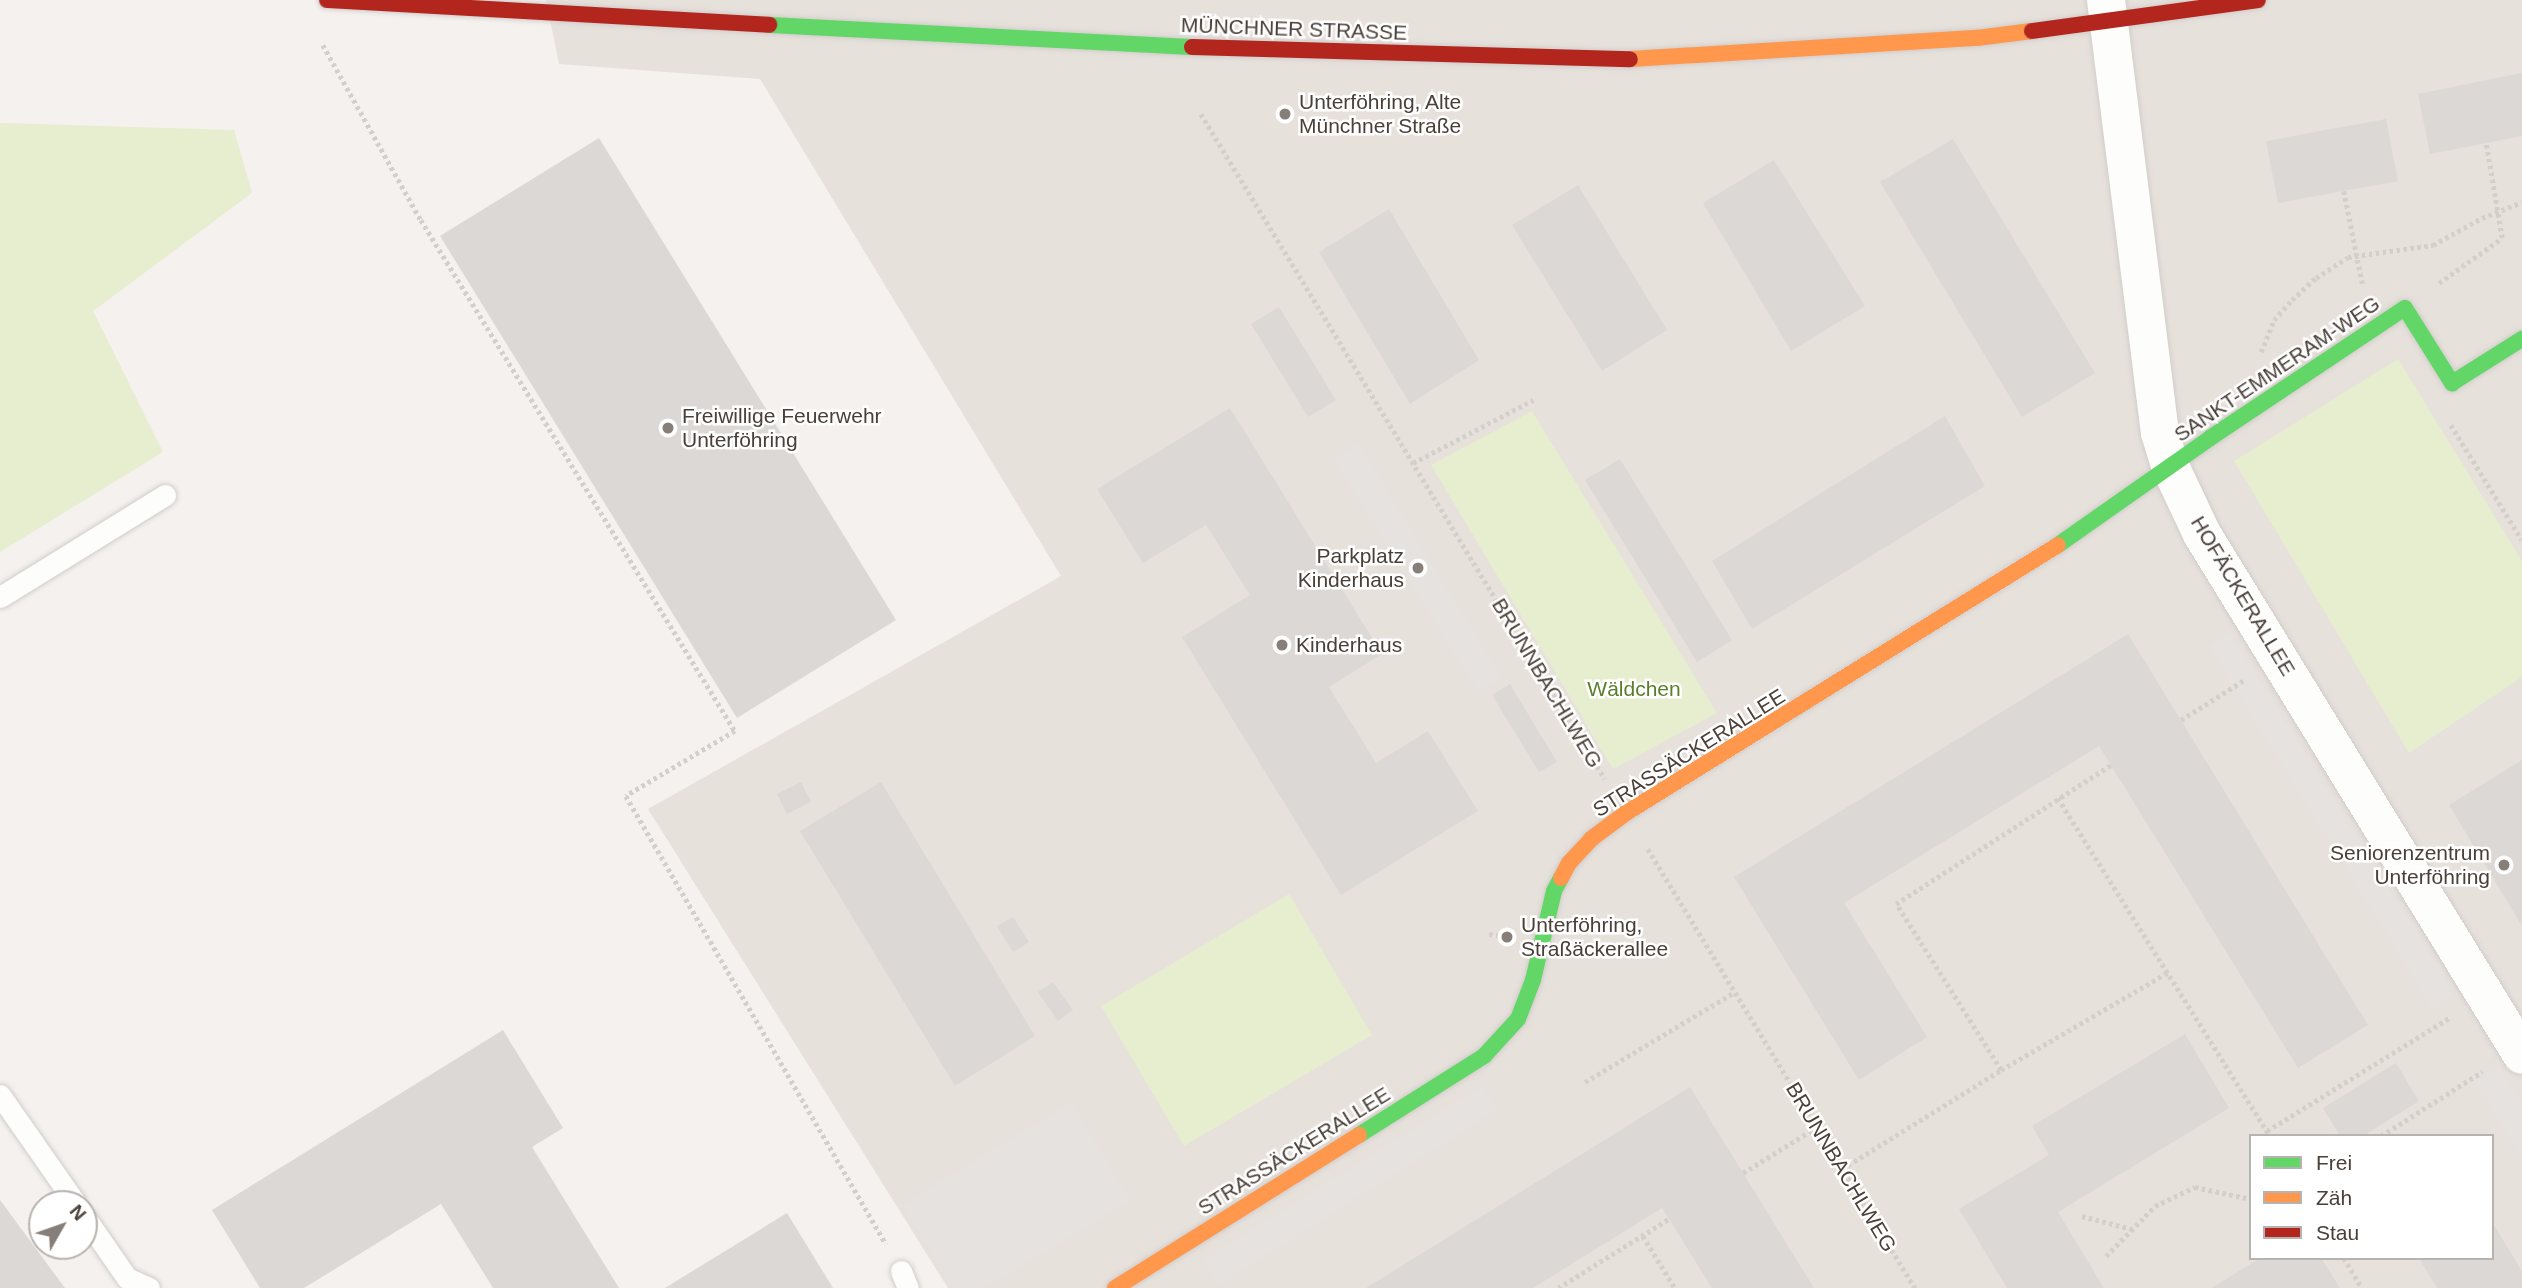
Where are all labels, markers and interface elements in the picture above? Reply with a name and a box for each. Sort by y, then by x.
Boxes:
street label: MÜNCHNER STRASSE [1180,12,1408,46]
place label: Unterföhring, Alte Münchner Straße [1299,89,1462,139]
marker: Unterföhring, Alte Münchner Straße [1277,106,1293,122]
street label: SANKT-EMMERAM-WEG [2169,291,2385,447]
place label: Freiwillige Feuerwehr Unterföhring [682,403,882,453]
marker: Freiwillige Feuerwehr Unterföhring [660,420,676,436]
street label: HOFÄCKERALLEE [2185,511,2301,681]
place label: Parkplatz Kinderhaus [1298,543,1404,593]
marker: Parkplatz Kinderhaus [1410,560,1426,576]
street label: BRUNNBACHLWEG [1486,594,1608,772]
place label: Kinderhaus [1296,632,1402,658]
marker: Kinderhaus [1274,637,1290,653]
park label: Wäldchen [1587,676,1681,702]
street label: STRASSÄCKERALLEE [1588,684,1790,822]
place label: Seniorenzentrum Unterföhring [2330,840,2490,890]
marker: Seniorenzentrum Unterföhring [2496,857,2512,873]
place label: Unterföhring, Straßäckerallee [1521,912,1668,962]
marker: Unterföhring, Straßäckerallee [1499,929,1515,945]
street label: BRUNNBACHLWEG [1780,1078,1902,1256]
street label: STRASSÄCKERALLEE [1193,1082,1395,1220]
legend [2249,1134,2494,1260]
text: Frei [2316,1151,2352,1174]
text: Zäh [2316,1186,2352,1209]
north arrow [28,1190,98,1260]
text: N [65,1200,90,1224]
text: Stau [2316,1221,2359,1244]

